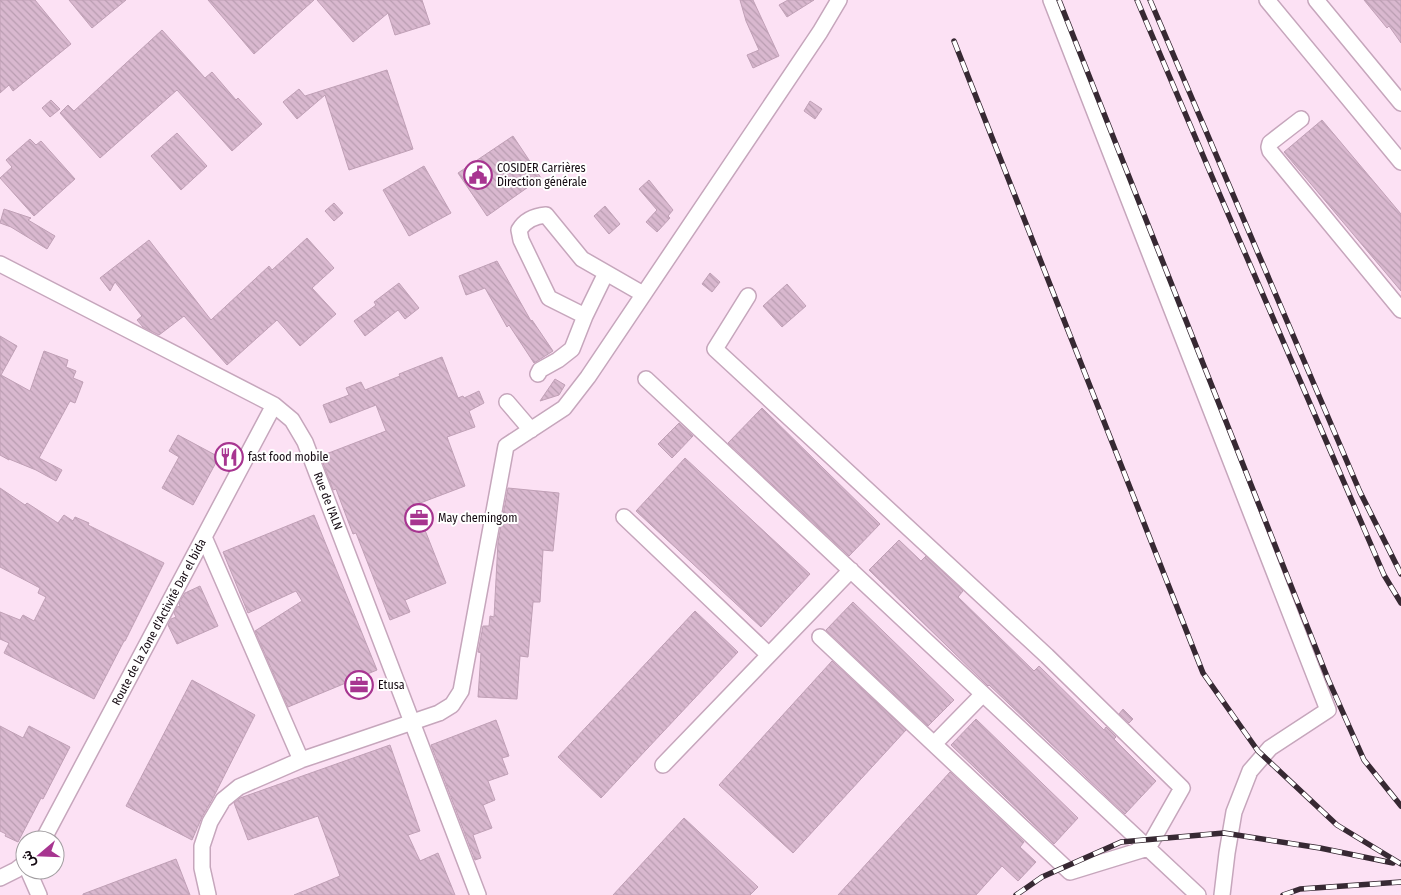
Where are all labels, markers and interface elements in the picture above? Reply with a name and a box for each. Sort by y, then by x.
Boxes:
public building icon: COSIDER Carrières Direction générale [463,160,493,190]
place label: COSIDER Carrières Direction générale [497,161,587,189]
restaurant icon: fast food mobile [214,442,244,472]
place label: fast food mobile [248,450,329,464]
street label: Rue de l'ALN [311,470,345,532]
office icon: May chemingom [404,503,434,533]
place label: May chemingom [438,511,517,525]
street label: Route de la Zone d'Activité Dar el bida [109,536,209,708]
office icon: Etusa [344,670,374,700]
place label: Etusa [378,678,405,692]
north arrow [15,830,65,880]
text: ش [17,848,39,870]

